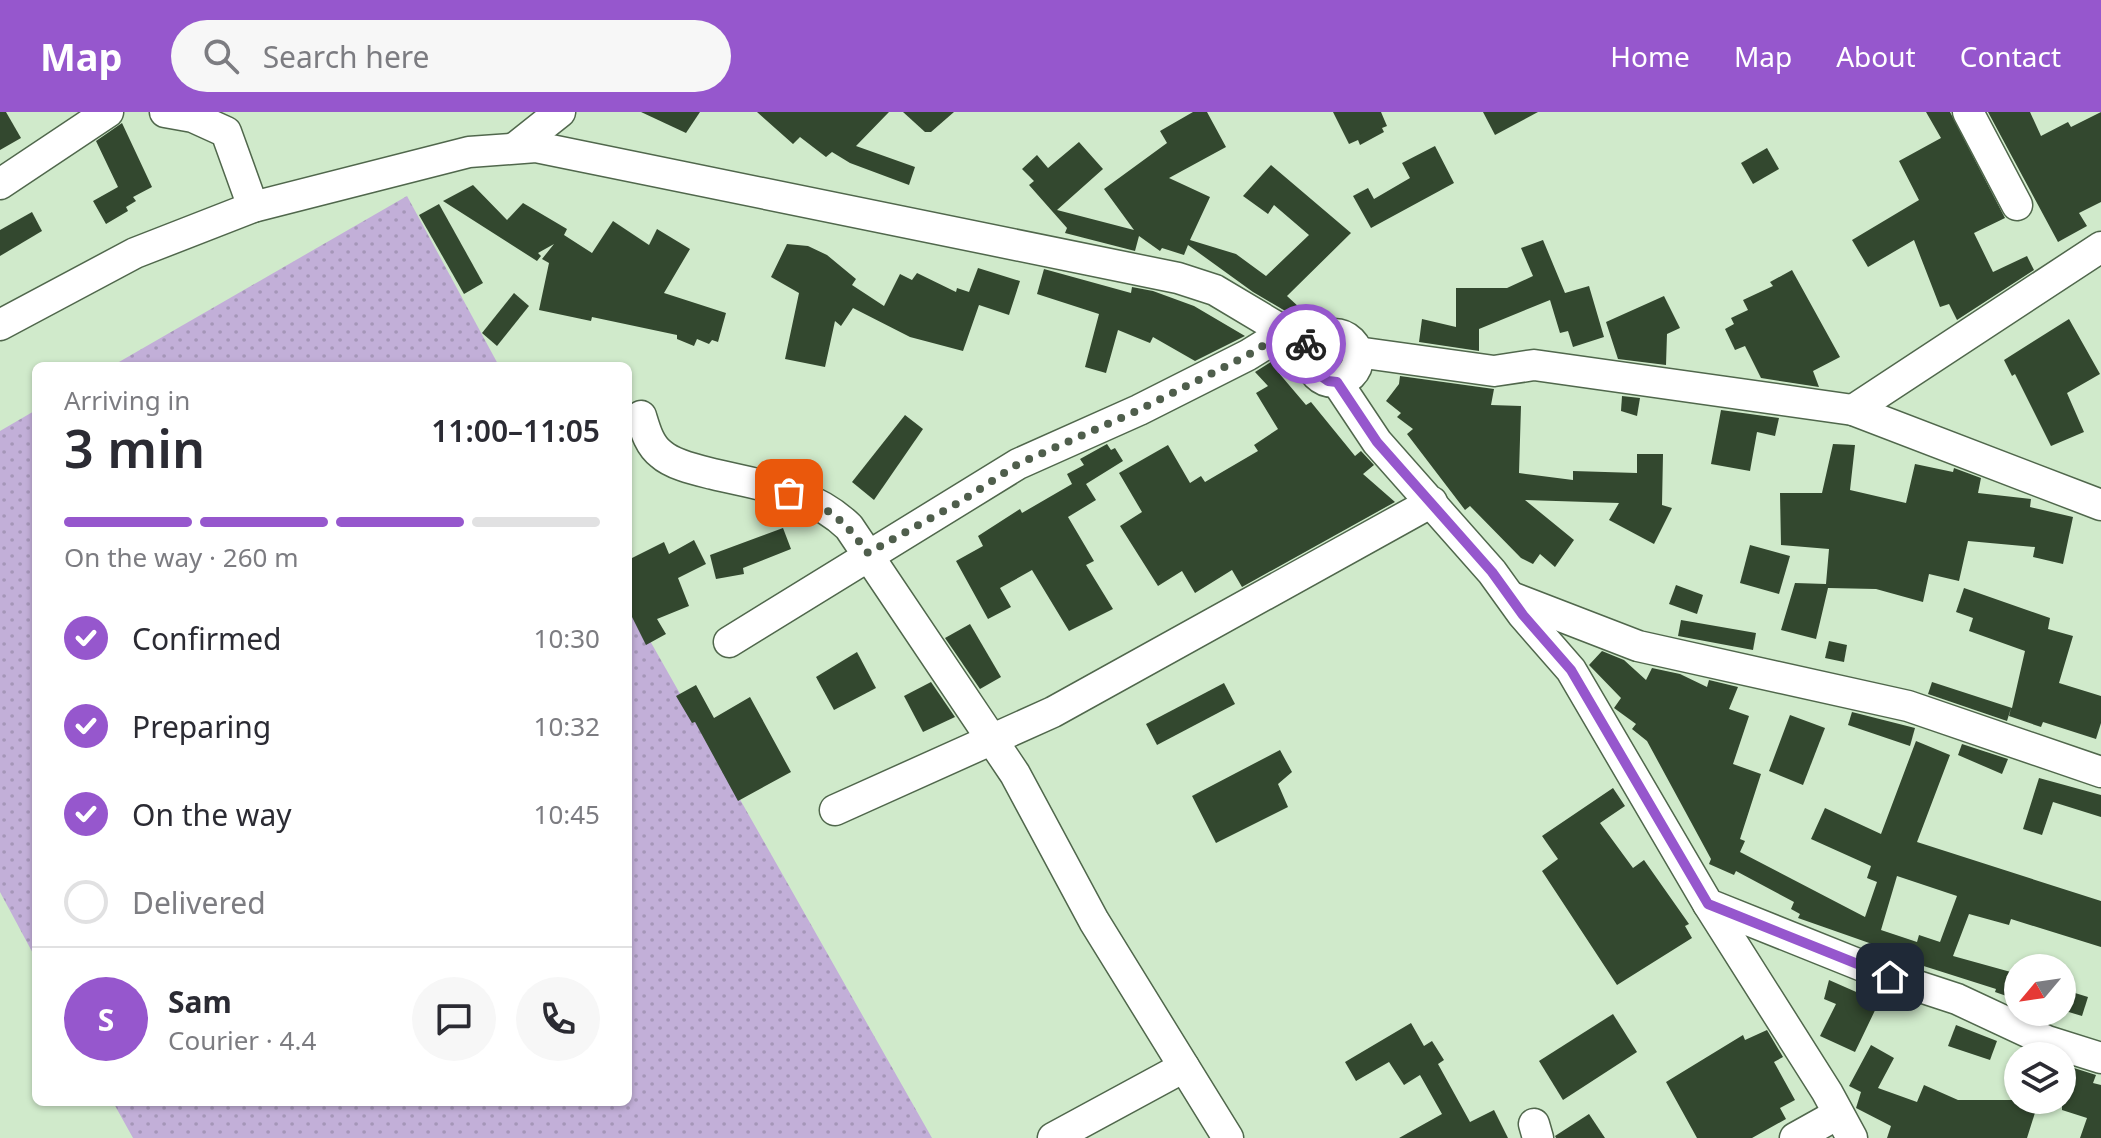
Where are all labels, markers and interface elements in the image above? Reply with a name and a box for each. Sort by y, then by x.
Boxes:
search box [171,20,731,92]
text: Map [40,30,123,82]
icon: search [199,34,243,78]
text: Search here [263,36,430,77]
text: Home [1610,37,1690,75]
text: Map [1734,37,1792,75]
text: About [1836,37,1916,75]
text: Contact [1960,37,2061,75]
courier [1266,304,1346,384]
icon: bike [1284,322,1328,366]
text: Arriving in [64,382,190,418]
text: 11:00–11:05 [431,410,600,451]
text: 3 min [64,412,205,483]
pin [755,459,823,527]
icon: bag [767,471,811,515]
text: On the way · 260 m [64,539,298,575]
icon: check [64,616,108,660]
text: Confirmed [132,618,282,659]
text: 10:30 [534,620,600,656]
icon: check [64,704,108,748]
text: Preparing [132,706,271,747]
text: 10:32 [534,708,600,744]
icon: check [64,792,108,836]
text: On the way [132,794,292,835]
text: 10:45 [534,796,600,832]
text: Delivered [132,882,266,923]
pin [1856,943,1924,1011]
north arrow [2004,954,2076,1026]
map controls [2004,954,2076,1114]
icon: home [1868,955,1912,999]
button: chat [412,977,496,1061]
button: phone [516,977,600,1061]
text: Sam [168,981,232,1022]
text: S [98,999,114,1040]
text: Courier · 4.4 [168,1022,316,1058]
button: layers [2004,1042,2076,1114]

